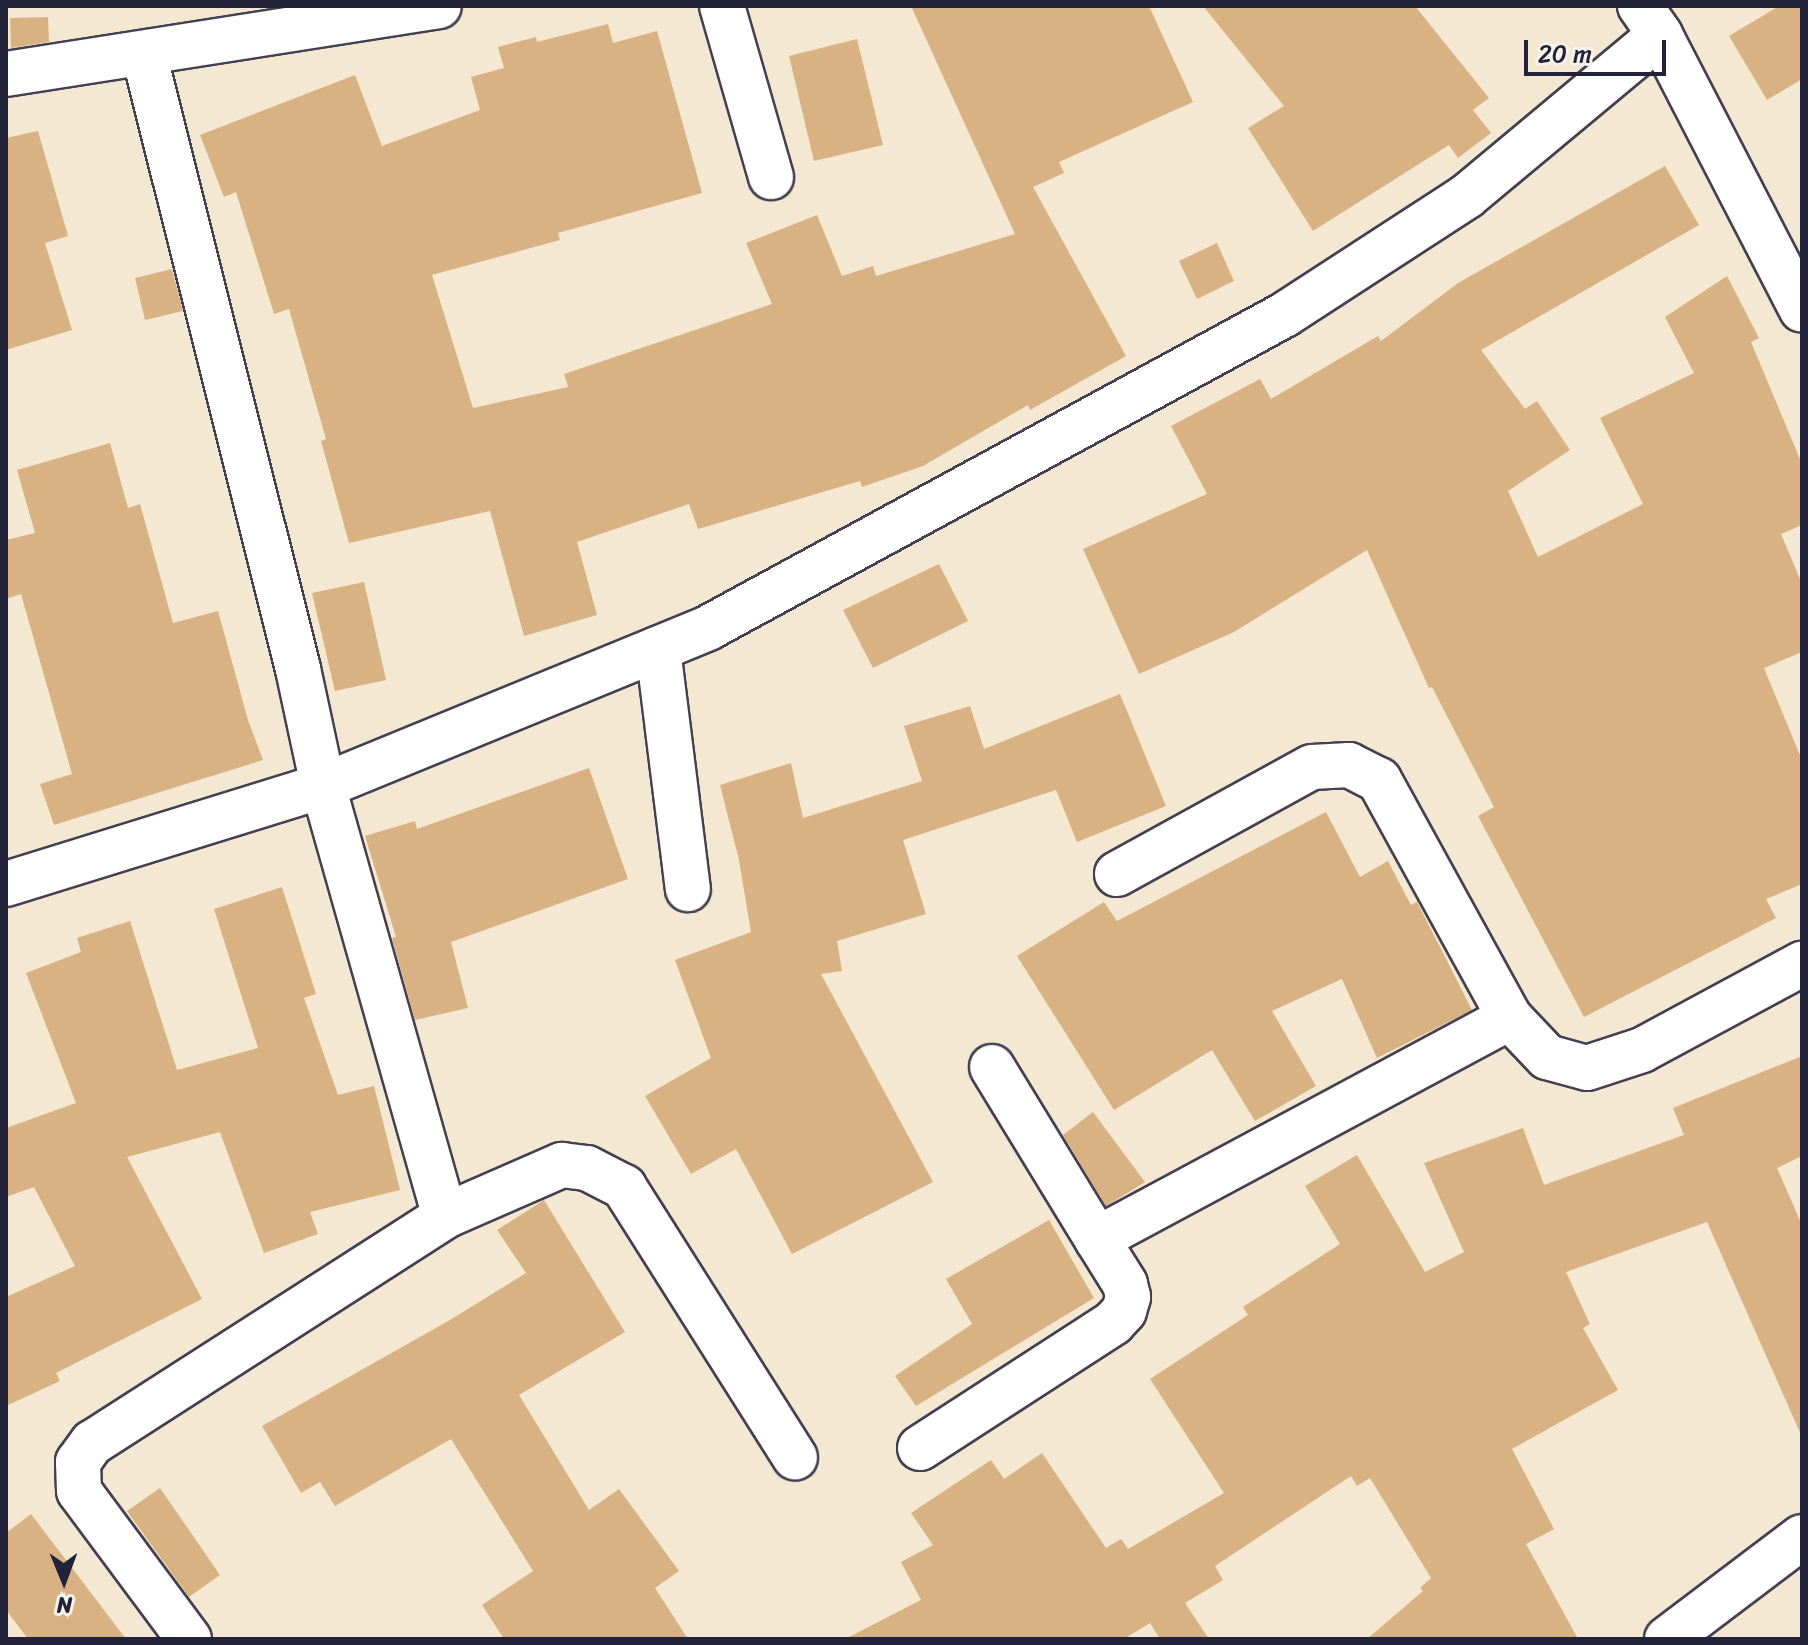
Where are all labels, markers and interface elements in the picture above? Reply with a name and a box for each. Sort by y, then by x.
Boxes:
scale bar [1528,24,1670,74]
text: 20 m [1538,33,1592,75]
north arrow [24,1541,104,1621]
text: N [56,1586,72,1625]

